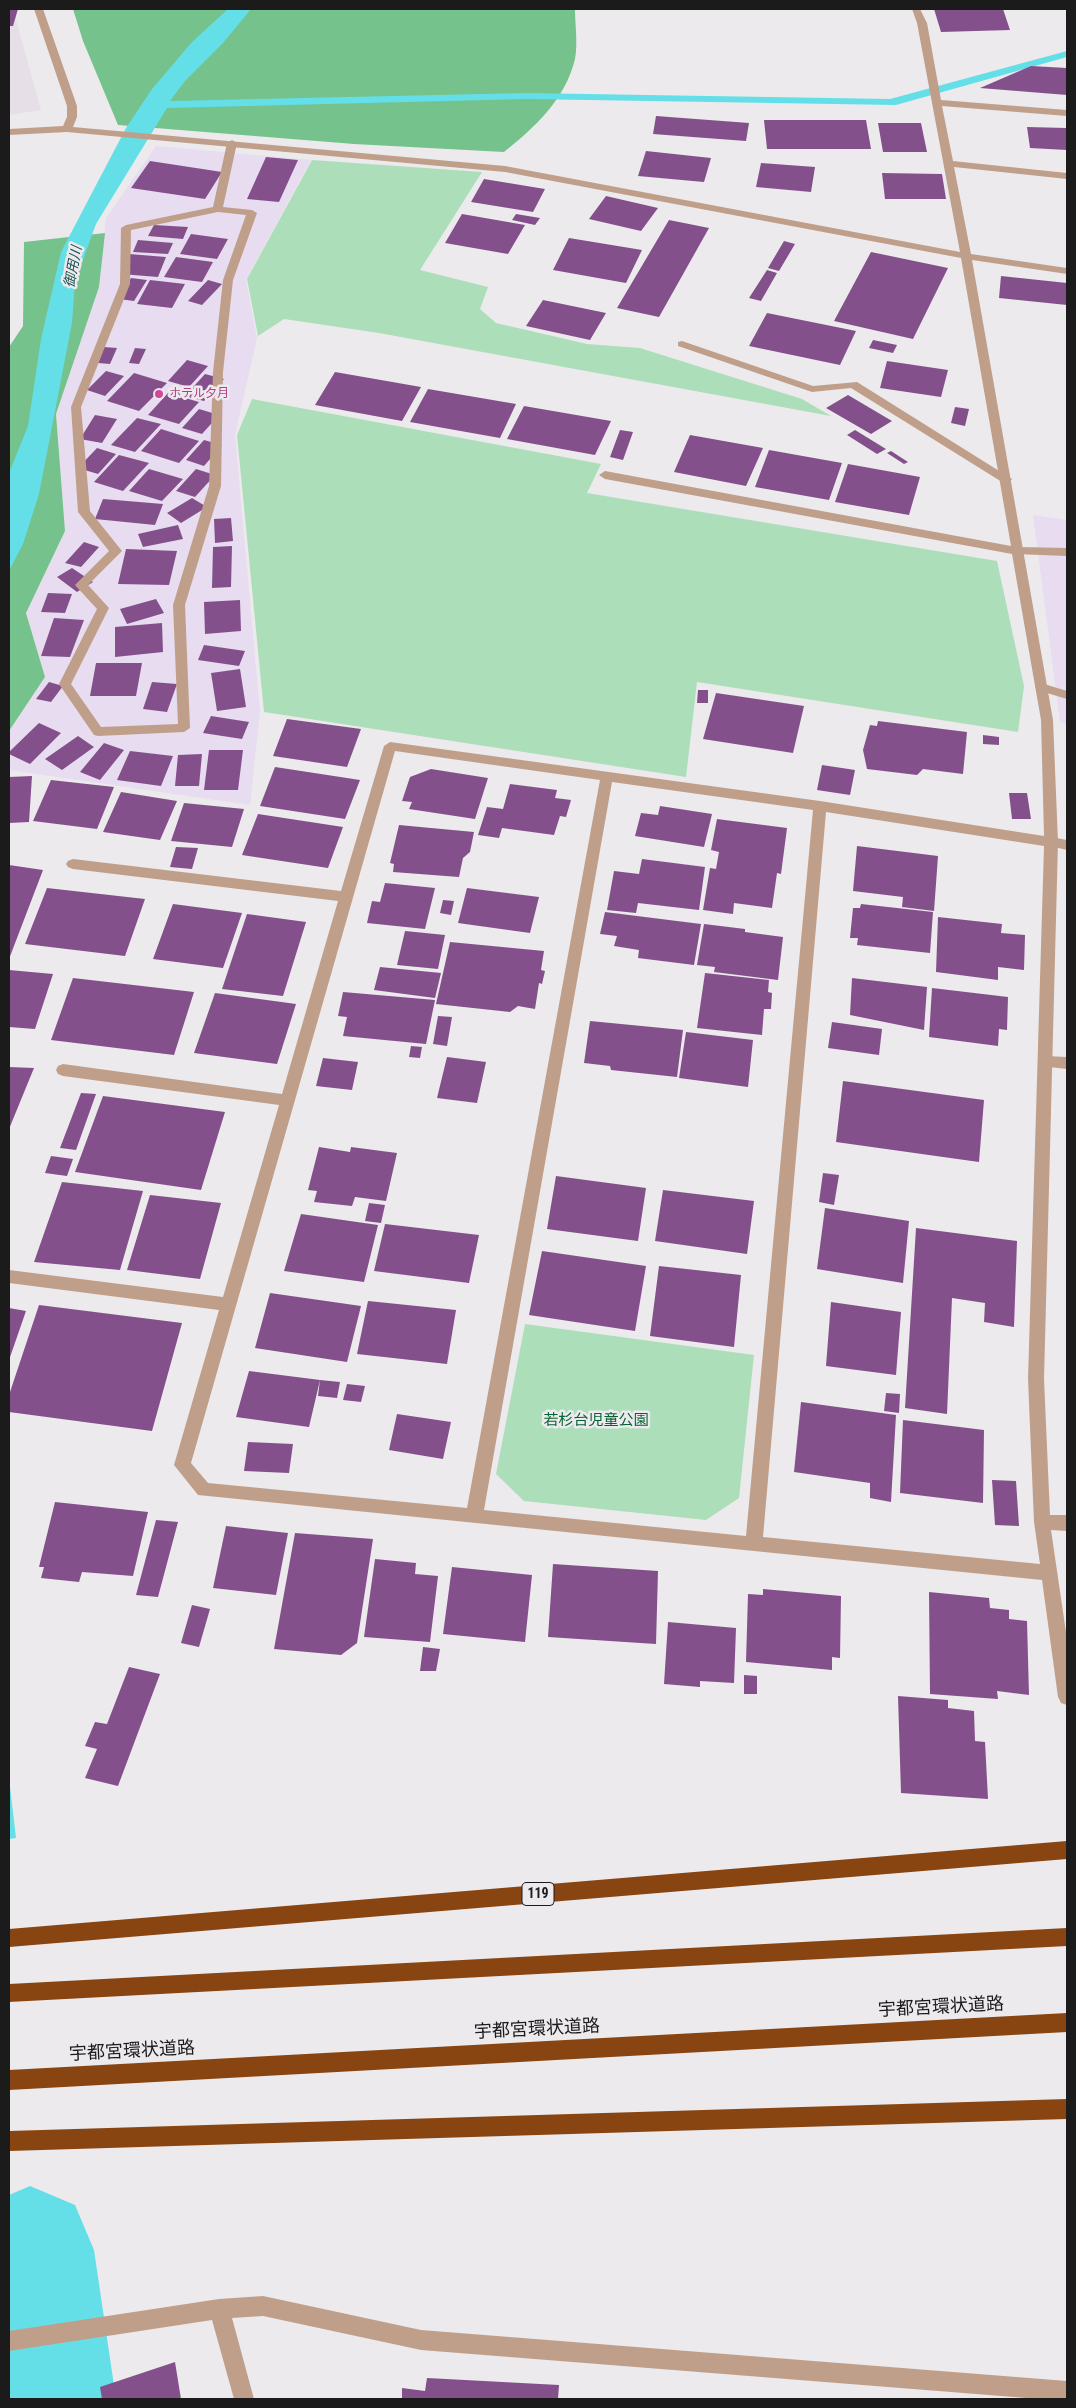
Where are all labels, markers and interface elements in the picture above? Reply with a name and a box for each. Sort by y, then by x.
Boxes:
water label: 御用川 [62,245,86,289]
place label: ホテル夕月 [169,387,229,401]
marker: ホテル夕月 [153,388,165,400]
park label: 若杉台児童公園 [544,1412,648,1430]
road number: 119 [522,1882,554,1906]
street label: 宇都宮環状道路 [878,1994,1004,2022]
street label: 宇都宮環状道路 [474,2016,600,2044]
street label: 宇都宮環状道路 [69,2038,195,2066]

